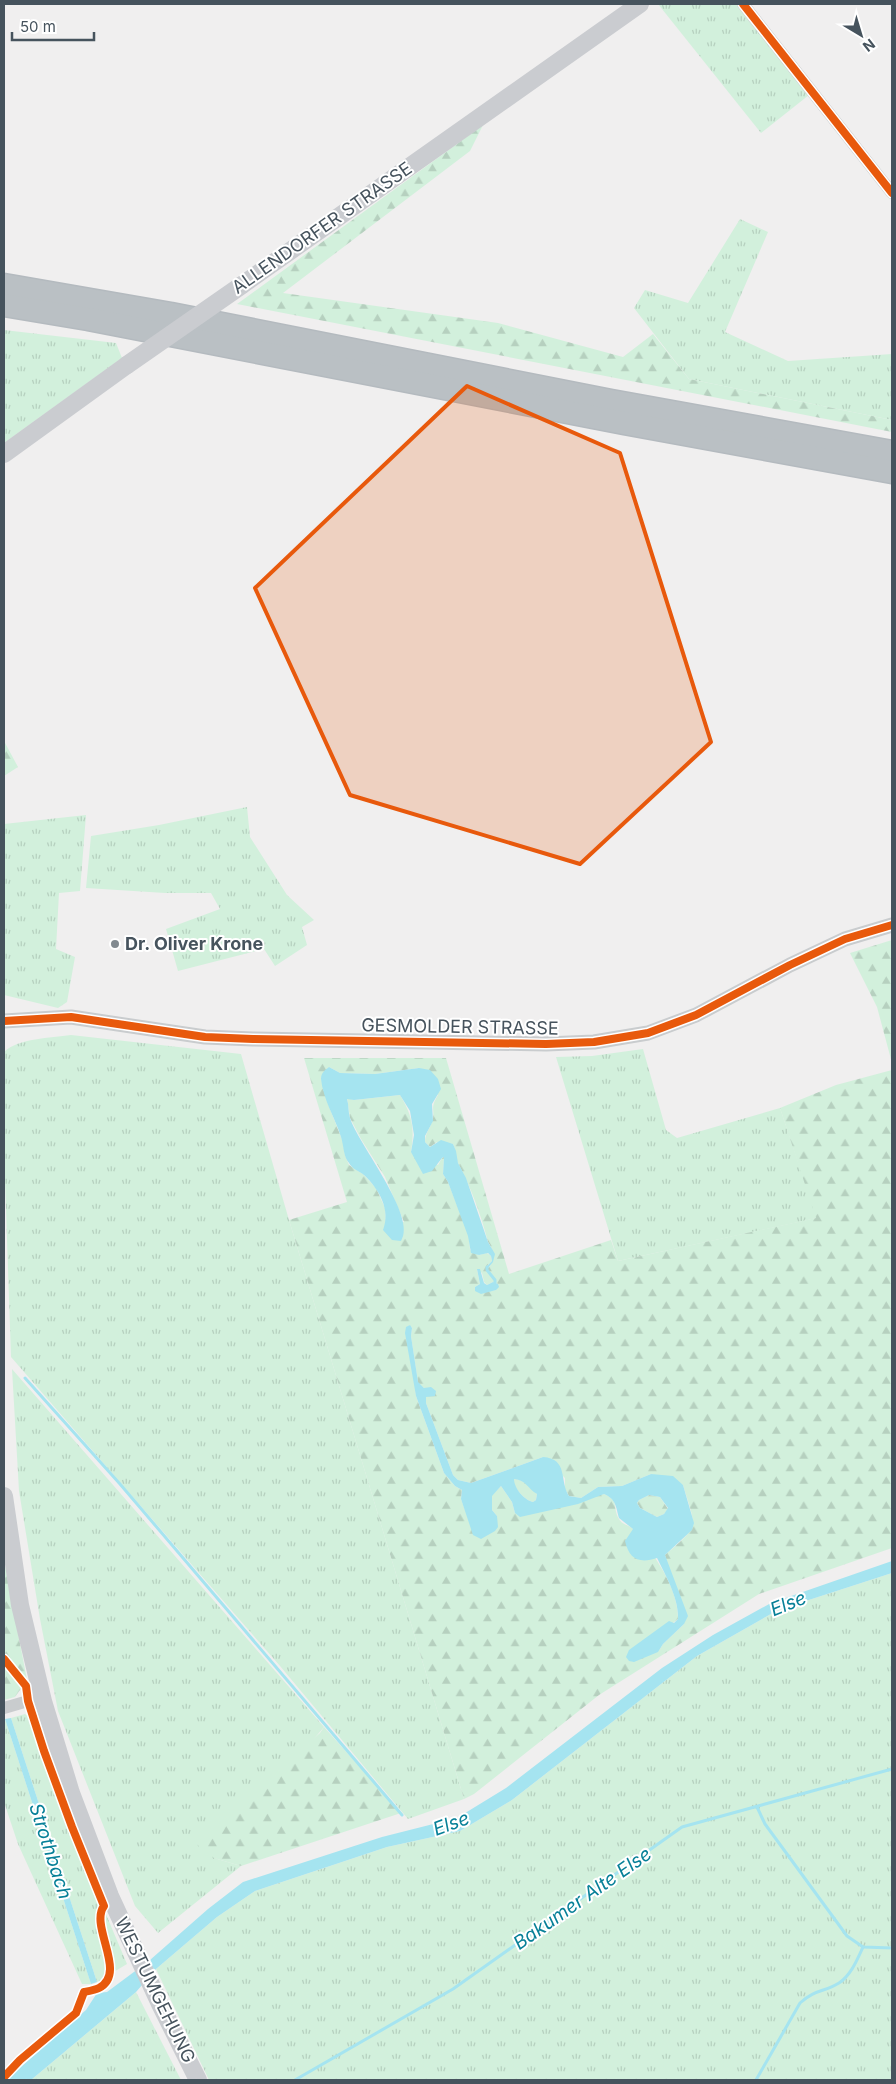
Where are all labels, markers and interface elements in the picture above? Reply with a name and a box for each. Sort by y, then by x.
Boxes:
scale bar [12,10,95,42]
north arrow [836,10,886,60]
text: 50 m [20,17,56,36]
text: N [860,36,879,56]
street label: ALLENDORFER STRASSE [228,157,416,298]
place label: Dr. Oliver Krone [125,933,263,954]
marker: Dr. Oliver Krone [109,938,121,950]
street label: GESMOLDER STRASSE [361,1014,559,1039]
water label: Else [767,1586,810,1621]
water label: Strothbach [24,1800,77,1902]
water label: Else [430,1806,472,1841]
water label: Bakumer Alte Else [509,1842,656,1955]
street label: WESTUMGEHUNG [111,1914,200,2066]

